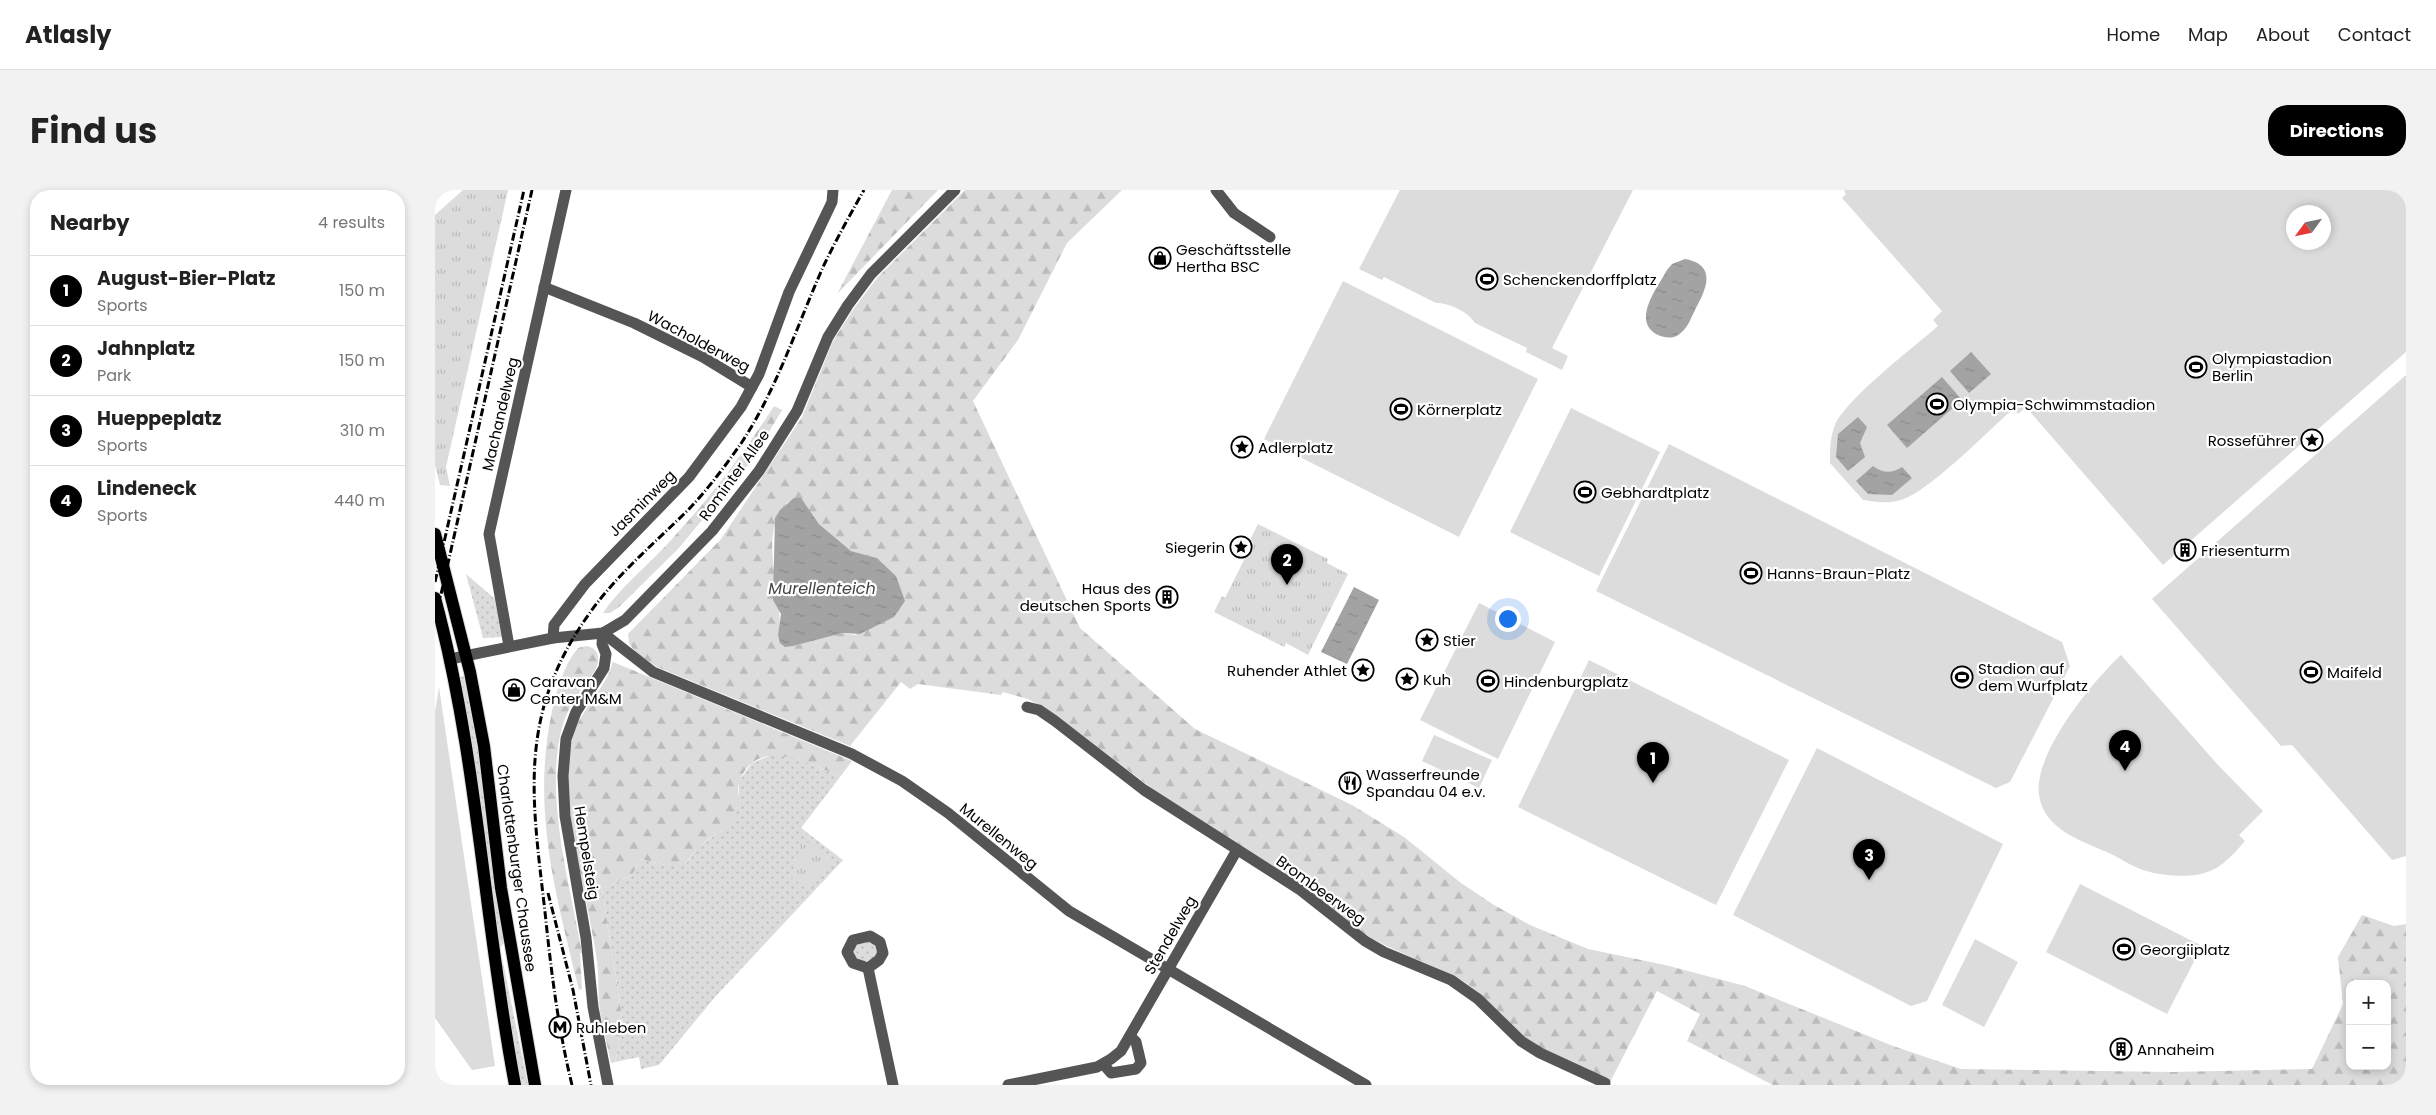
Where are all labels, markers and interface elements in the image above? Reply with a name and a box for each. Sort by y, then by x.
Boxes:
text: Atlasly [25,18,111,51]
text: Home [2106,22,2160,47]
text: Map [2188,22,2228,47]
text: About [2256,22,2310,47]
text: Contact [2338,22,2411,47]
button: Directions [2268,105,2406,156]
text: Find us [30,106,157,155]
north arrow [2286,205,2331,250]
text: Nearby [50,208,130,237]
text: 4 results [318,211,385,234]
place label: Geschäftsstelle Hertha BSC [1176,239,1291,277]
shop icon: Geschäftsstelle Hertha BSC [1148,246,1172,270]
text: August-Bier-Platz [97,265,275,292]
sports icon: Schenckendorffplatz [1475,267,1499,291]
place label: Schenckendorffplatz [1503,269,1657,290]
text: 1 [63,279,69,302]
text: 150 m [339,279,385,302]
text: Sports [97,294,148,317]
street label: Wacholderweg [644,305,754,377]
text: Jahnplatz [97,335,195,362]
place label: Olympiastadion Berlin [2212,348,2332,386]
text: 2 [61,349,71,372]
text: 150 m [339,349,385,372]
street label: Machandelweg [477,355,523,473]
sports icon: Olympiastadion Berlin [2184,355,2208,379]
text: Park [97,364,131,387]
sports icon: Olympia-Schwimmstadion [1925,392,1949,416]
place label: Olympia-Schwimmstadion [1953,394,2155,415]
sports icon: Körnerplatz [1389,397,1413,421]
place label: Körnerplatz [1417,399,1502,420]
text: Hueppeplatz [97,405,221,432]
text: 3 [61,419,71,442]
text: 310 m [340,419,385,442]
street label: Rominter Allee [694,425,774,525]
place icon: Rosseführer [2300,428,2324,452]
place label: Rosseführer [2208,430,2296,451]
text: Sports [97,434,148,457]
place icon: Adlerplatz [1230,435,1254,459]
place label: Adlerplatz [1258,437,1333,458]
street label: Jasminweg [604,465,680,541]
text: Lindeneck [97,475,197,502]
sports icon: Gebhardtplatz [1573,480,1597,504]
place label: Gebhardtplatz [1601,482,1709,503]
text: 4 [61,489,71,512]
text: 440 m [334,489,385,512]
text: Sports [97,504,148,527]
place icon: Siegerin [1229,535,1253,559]
place label: Siegerin [1165,537,1225,558]
building icon: Friesenturm [2173,538,2197,562]
place label: Friesenturm [2201,540,2290,561]
pin: 2 [1271,544,1303,585]
sports icon: Hanns-Braun-Platz [1739,561,1763,585]
place label: Hanns-Braun-Platz [1767,563,1910,584]
water label: Murellenteich [768,577,876,600]
place label: Haus des deutschen Sports [1020,578,1151,616]
building icon: Haus des deutschen Sports [1155,585,1179,609]
your location [1495,606,1521,632]
place icon: Stier [1415,628,1439,652]
place label: Stier [1443,630,1476,651]
place icon: Ruhender Athlet [1351,658,1375,682]
place label: Stadion auf dem Wurfplatz [1978,658,2088,696]
place label: Ruhender Athlet [1227,660,1347,681]
sports icon: Maifeld [2299,660,2323,684]
place label: Maifeld [2327,662,2382,683]
sports icon: Stadion auf dem Wurfplatz [1950,665,1974,689]
place icon: Kuh [1395,667,1419,691]
place label: Kuh [1423,669,1451,690]
sports icon: Hindenburgplatz [1476,669,1500,693]
place label: Caravan Center M&M [530,671,622,709]
place label: Hindenburgplatz [1504,671,1629,692]
shop icon: Caravan Center M&M [502,678,526,702]
pin: 4 [2109,730,2141,771]
pin: 1 [1637,742,1669,783]
street label: Charlottenburger Chaussee [492,763,542,973]
place label: Wasserfreunde Spandau 04 e.v. [1366,764,1485,802]
restaurant icon: Wasserfreunde Spandau 04 e.v. [1338,771,1362,795]
street label: Murellenweg [955,798,1043,874]
street label: Hempelsteig [569,805,605,901]
pin: 3 [1853,839,1885,880]
street label: Brombeerweg [1272,850,1370,930]
street label: Stendelweg [1139,892,1201,978]
sports icon: Georgiiplatz [2112,937,2136,961]
place label: Georgiiplatz [2140,939,2230,960]
map controls [2346,980,2391,1070]
button: + [2346,980,2391,1025]
metro station icon: Ruhleben [548,1015,572,1039]
place label: Ruhleben [576,1017,646,1038]
button: − [2346,1025,2391,1070]
building icon: Annaheim [2109,1037,2133,1061]
place label: Annaheim [2137,1039,2215,1060]

